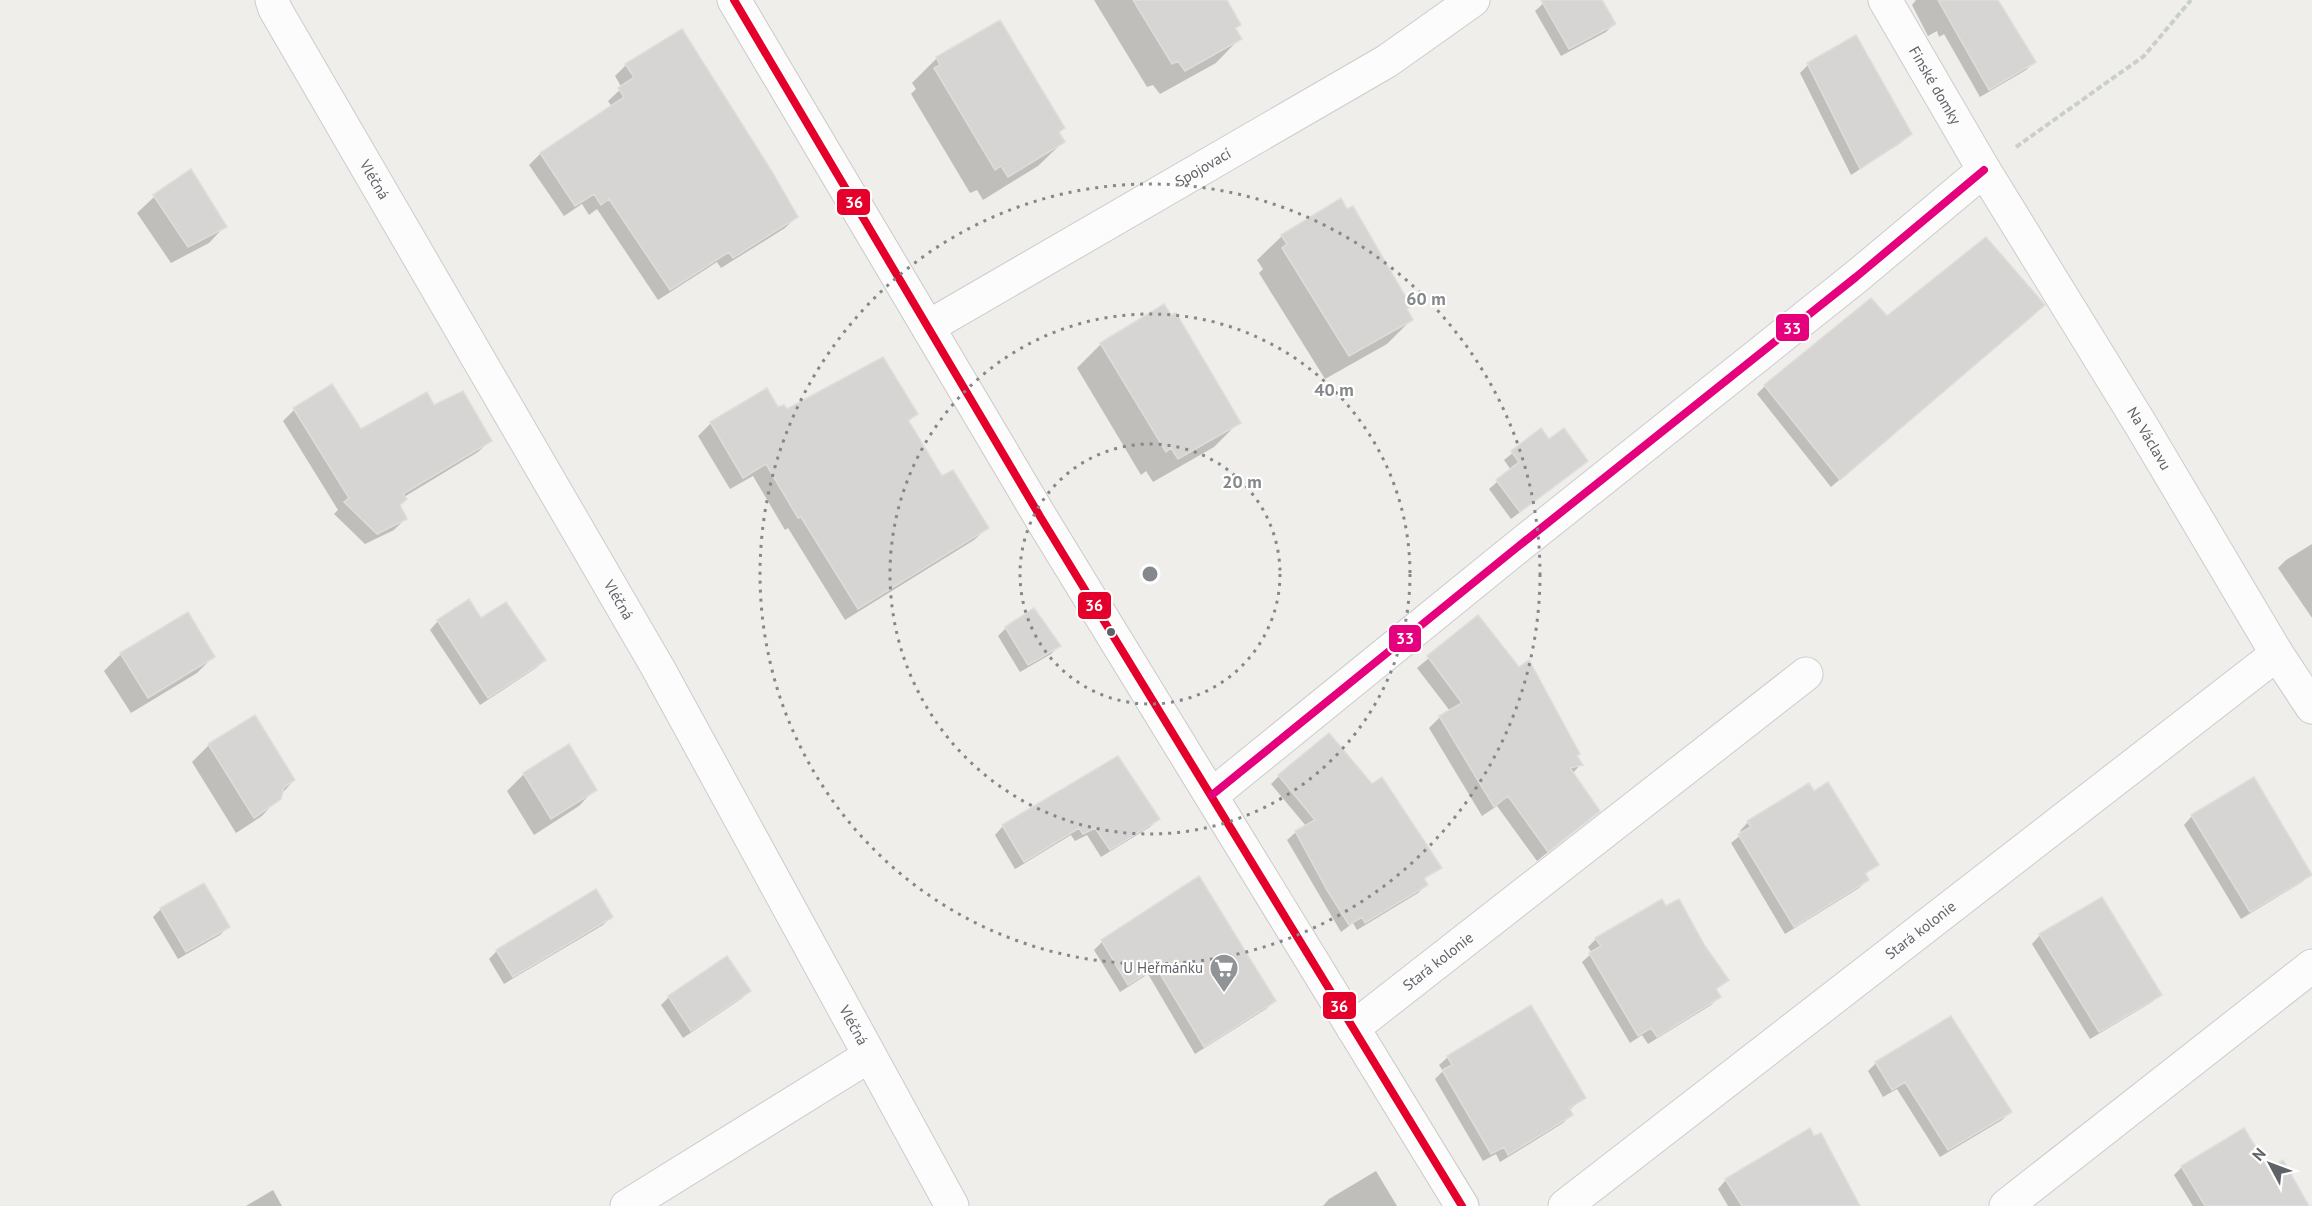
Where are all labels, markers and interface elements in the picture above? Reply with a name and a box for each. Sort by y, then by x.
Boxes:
street label: Finské domky [1905,43,1965,128]
street label: Spojovací [1172,143,1234,191]
street label: Vléčná [355,155,394,203]
line badge: 36 [836,188,871,216]
text: 36 [845,192,863,212]
text: 60 m [1406,287,1446,310]
line badge: 33 [1775,313,1810,342]
text: 33 [1783,318,1801,338]
text: 40 m [1314,378,1354,401]
street label: Na Václavu [2123,403,2176,473]
text: 20 m [1222,470,1262,493]
centre of rings [1140,564,1160,584]
street label: Vléčná [599,576,638,623]
line badge: 36 [1077,591,1112,620]
text: 36 [1085,595,1103,615]
line badge: 33 [1388,624,1422,653]
unlabelled marker [1105,626,1117,638]
text: 33 [1396,628,1414,648]
street label: Stará kolonie [1881,896,1960,963]
street label: Stará kolonie [1399,928,1477,995]
supermarket icon: U Heřmánku [1208,952,1240,994]
place label: U Heřmánku [1123,958,1203,977]
line badge: 36 [1322,991,1357,1020]
text: 36 [1330,996,1348,1016]
street label: Vléčná [835,1001,872,1049]
north arrow [2240,1134,2300,1194]
text: N [2248,1144,2270,1165]

